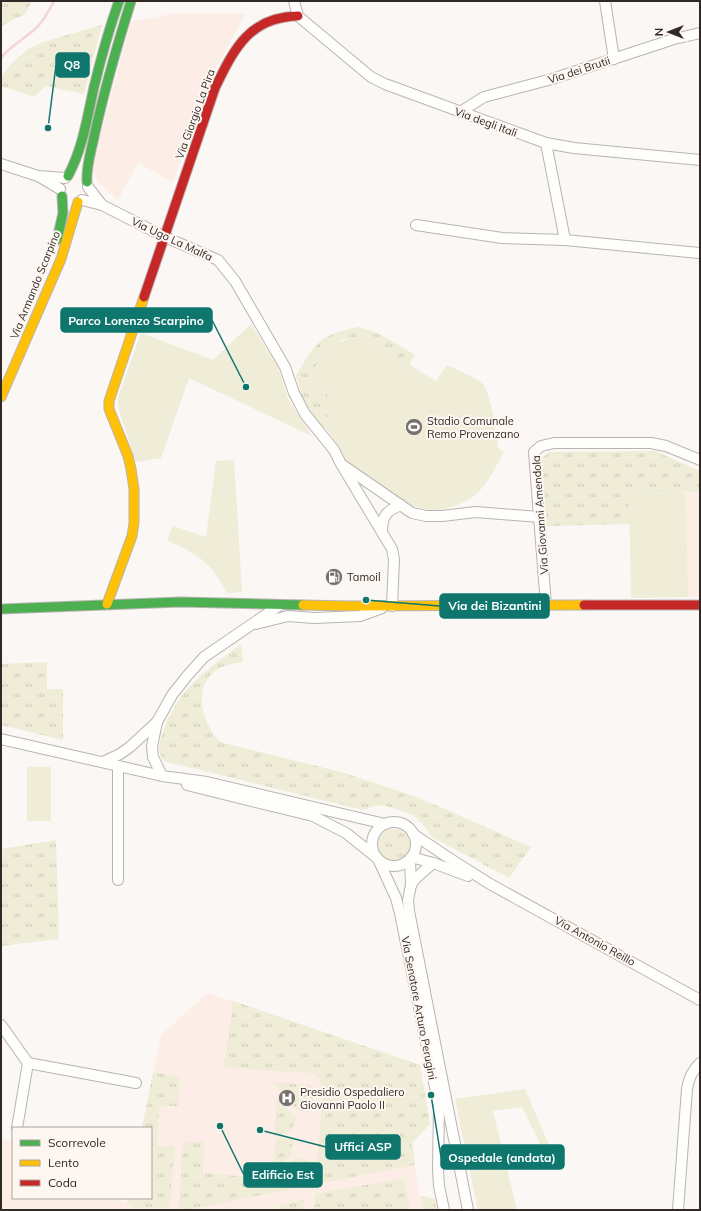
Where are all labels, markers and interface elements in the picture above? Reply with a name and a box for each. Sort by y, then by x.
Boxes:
north arrow [649,12,689,52]
text: N [652,28,666,36]
callout: Q8 [56,53,89,77]
street label: Via dei Brutii [546,53,612,87]
text: Q8 [64,57,80,72]
street label: Via Giorgio La Pira [172,67,218,161]
street label: Via degli Itali [453,104,519,140]
street label: Via Ugo La Malfa [129,214,215,264]
street label: Via Armando Scarpino [7,229,63,341]
callout: Parco Lorenzo Scarpino [61,308,212,332]
text: Parco Lorenzo Scarpino [68,313,204,328]
place label: Stadio Comunale Remo Provenzano [427,414,520,441]
sports icon: Stadio Comunale Remo Provenzano [404,417,424,437]
street label: Via Giovanni Amendola [529,455,551,575]
fuel station icon: Tamoil [324,567,344,587]
place label: Tamoil [347,570,381,584]
callout: Via dei Bizantini [440,594,549,618]
text: Via dei Bizantini [447,598,542,613]
street label: Via Antonio Reillo [552,913,638,969]
street label: Via Senatore Arturo Perugini [398,935,440,1081]
place label: Presidio Ospedaliero Giovanni Paolo II [300,1085,405,1112]
hospital icon: Presidio Ospedaliero Giovanni Paolo II [277,1088,297,1108]
legend [12,1127,152,1199]
text: Scorrevole [48,1135,106,1150]
callout: Uffici ASP [326,1135,400,1159]
text: Uffici ASP [334,1139,392,1154]
callout: Ospedale (andata) [441,1145,564,1169]
text: Ospedale (andata) [448,1150,556,1165]
text: Lento [48,1155,79,1170]
callout: Edificio Est [244,1163,322,1187]
text: Edificio Est [252,1167,315,1182]
text: Coda [48,1175,77,1190]

